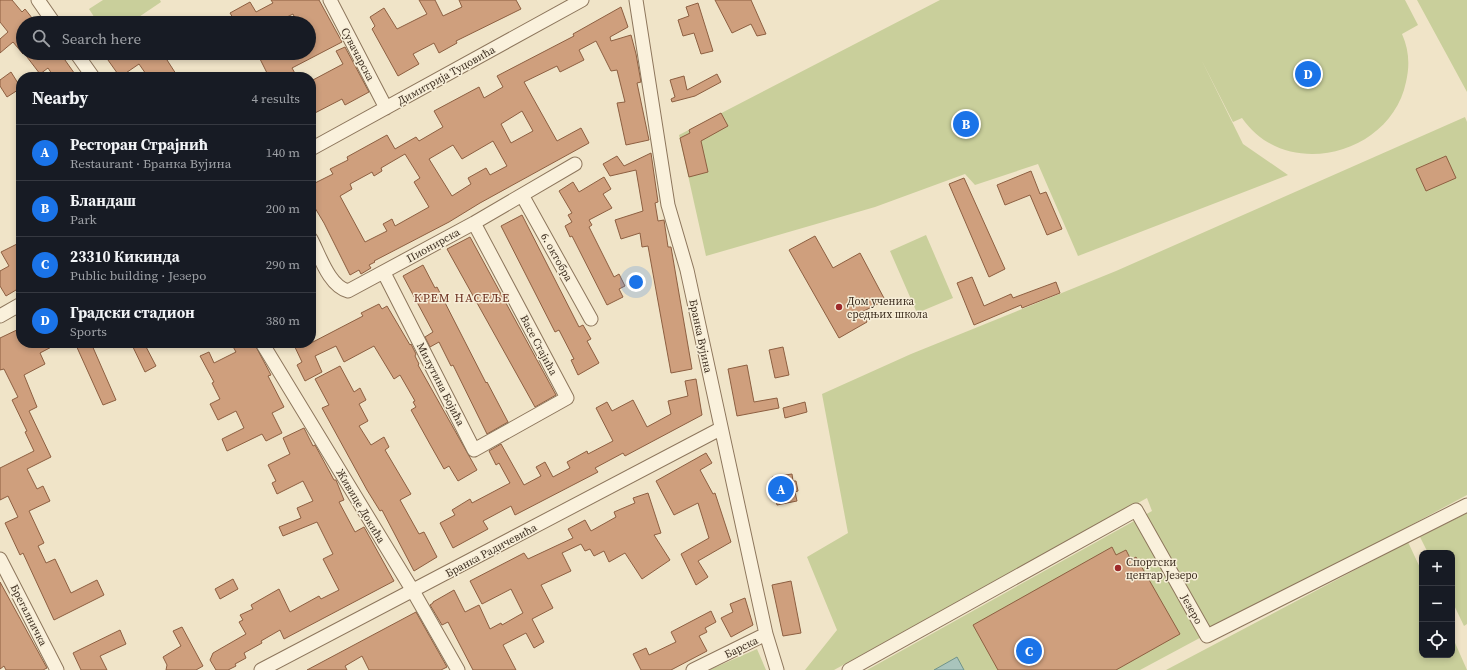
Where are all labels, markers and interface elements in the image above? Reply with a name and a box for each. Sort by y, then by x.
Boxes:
search box [16,16,316,60]
street label: Сувачарска [337,25,378,84]
icon: search [30,27,52,49]
text: Search here [62,28,141,49]
street label: Димитрија Туцовића [395,42,498,109]
pin: D [1295,59,1321,89]
text: Nearby [32,86,88,110]
text: 4 results [252,90,300,107]
pin: B [953,109,979,139]
text: Ресторан Страјнић [70,134,208,155]
text: A [41,144,49,161]
text: 140 m [266,144,300,161]
text: Restaurant · Бранка Вујина [70,155,231,172]
text: Бландаш [70,190,136,211]
text: B [41,200,49,217]
text: 200 m [266,200,300,217]
text: Park [70,211,97,228]
street label: Пионирска [404,224,463,266]
street label: 6. октобра [537,230,576,284]
text: 23310 Кикинда [70,246,180,267]
text: C [41,256,49,273]
text: 290 m [266,256,300,273]
text: Public building · Језеро [70,267,206,284]
your location [626,272,646,292]
district label: КРЕМ НАСЕЉЕ [414,290,510,306]
place label: Дом ученика средњих школа [847,294,928,322]
street label: Бранка Вујина [685,298,716,375]
text: Градски стадион [70,302,195,323]
marker: Дом ученика средњих школа [834,302,844,312]
text: D [40,312,50,329]
text: 380 m [266,312,300,329]
street label: Васе Стајића [516,312,561,378]
text: Sports [70,323,107,340]
street label: Милутина Бојића [413,340,468,429]
street label: Живице Докића [333,466,389,546]
pin: A [768,474,794,504]
street label: Бранка Радичевића [443,520,540,581]
map controls [1419,550,1455,658]
button: + [1419,550,1455,586]
place label: Спортски центар Језеро [1126,555,1198,583]
marker: Спортски центар Језеро [1113,563,1123,573]
street label: Брегалничка [7,582,51,649]
button: − [1419,586,1455,622]
street label: Језеро [1177,591,1206,627]
button: locate [1419,622,1455,658]
street label: Барска [722,633,761,662]
pin: C [1016,636,1042,666]

